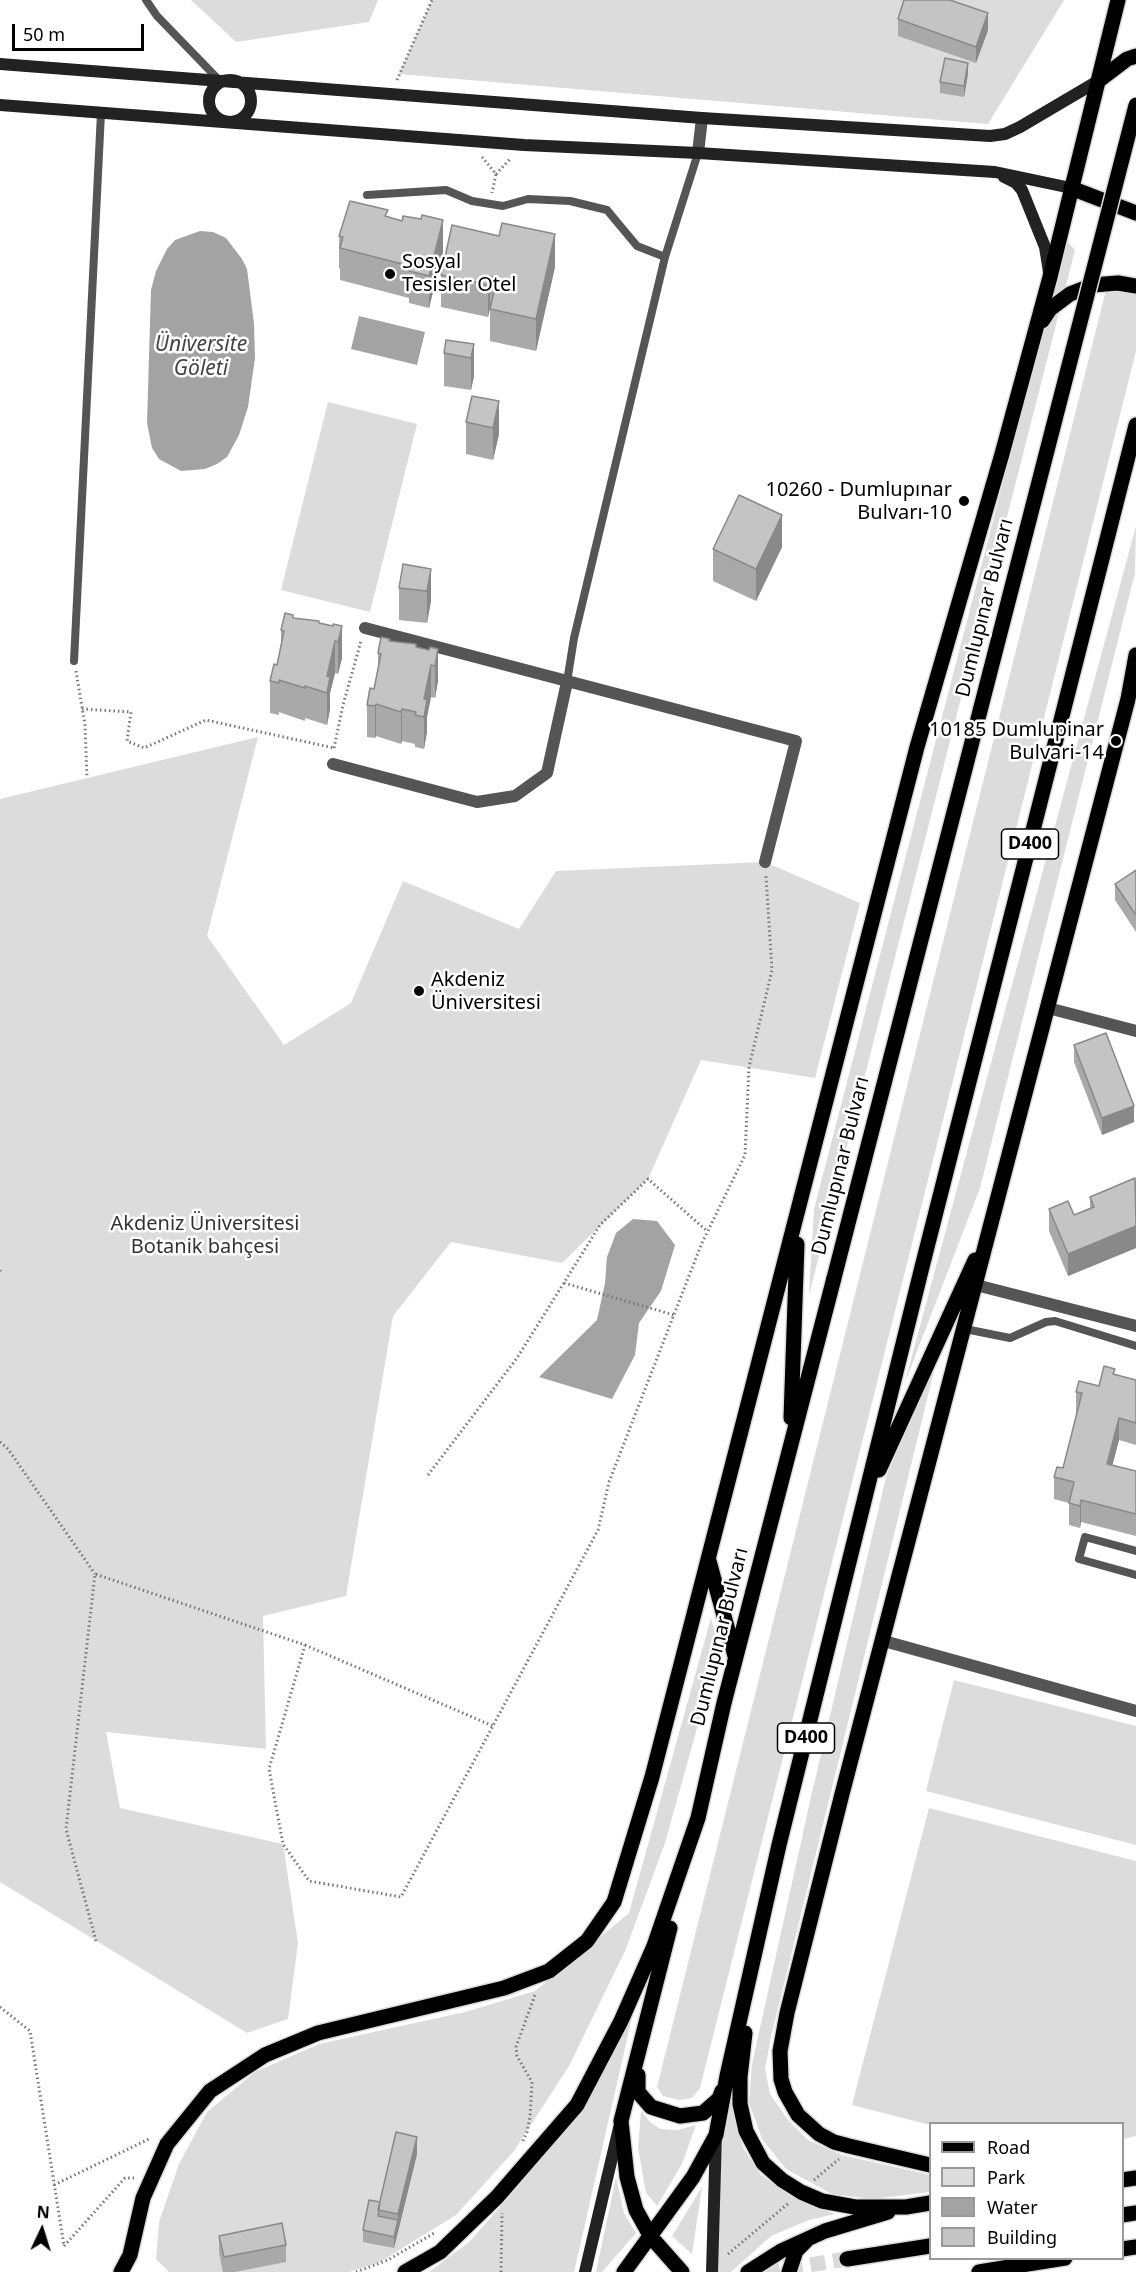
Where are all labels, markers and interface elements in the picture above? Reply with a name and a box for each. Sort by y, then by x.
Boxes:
scale bar [15,12,147,50]
text: 50 m [23,22,65,46]
place label: Sosyal Tesisler Otel [402,250,516,297]
marker: Sosyal Tesisler Otel [383,267,397,281]
water label: Üniversite Göleti [155,332,247,382]
place label: 10260 - Dumlupınar Bulvarı-10 [765,478,952,525]
marker: 10260 - Dumlupınar Bulvarı-10 [957,494,971,508]
street label: Dumlupınar Bulvarı [951,516,1019,700]
place label: 10185 Dumlupinar Bulvari-14 [929,718,1104,765]
marker: 10185 Dumlupinar Bulvari-14 [1109,734,1123,748]
road number: D400 [1002,829,1058,859]
place label: Akdeniz Üniversitesi [431,968,541,1015]
marker: Akdeniz Üniversitesi [412,984,426,998]
street label: Dumlupınar Bulvarı [807,1074,875,1258]
park label: Akdeniz Üniversitesi Botanik bahçesi [111,1212,299,1259]
street label: Dumlupınar Bulvarı [686,1545,754,1729]
road number: D400 [778,1723,834,1753]
legend [929,2122,1124,2260]
text: Road [987,2135,1030,2159]
text: Park [987,2165,1025,2189]
text: Water [987,2195,1038,2219]
north arrow [12,2200,72,2260]
text: N [36,2201,51,2223]
text: Building [987,2225,1057,2249]

